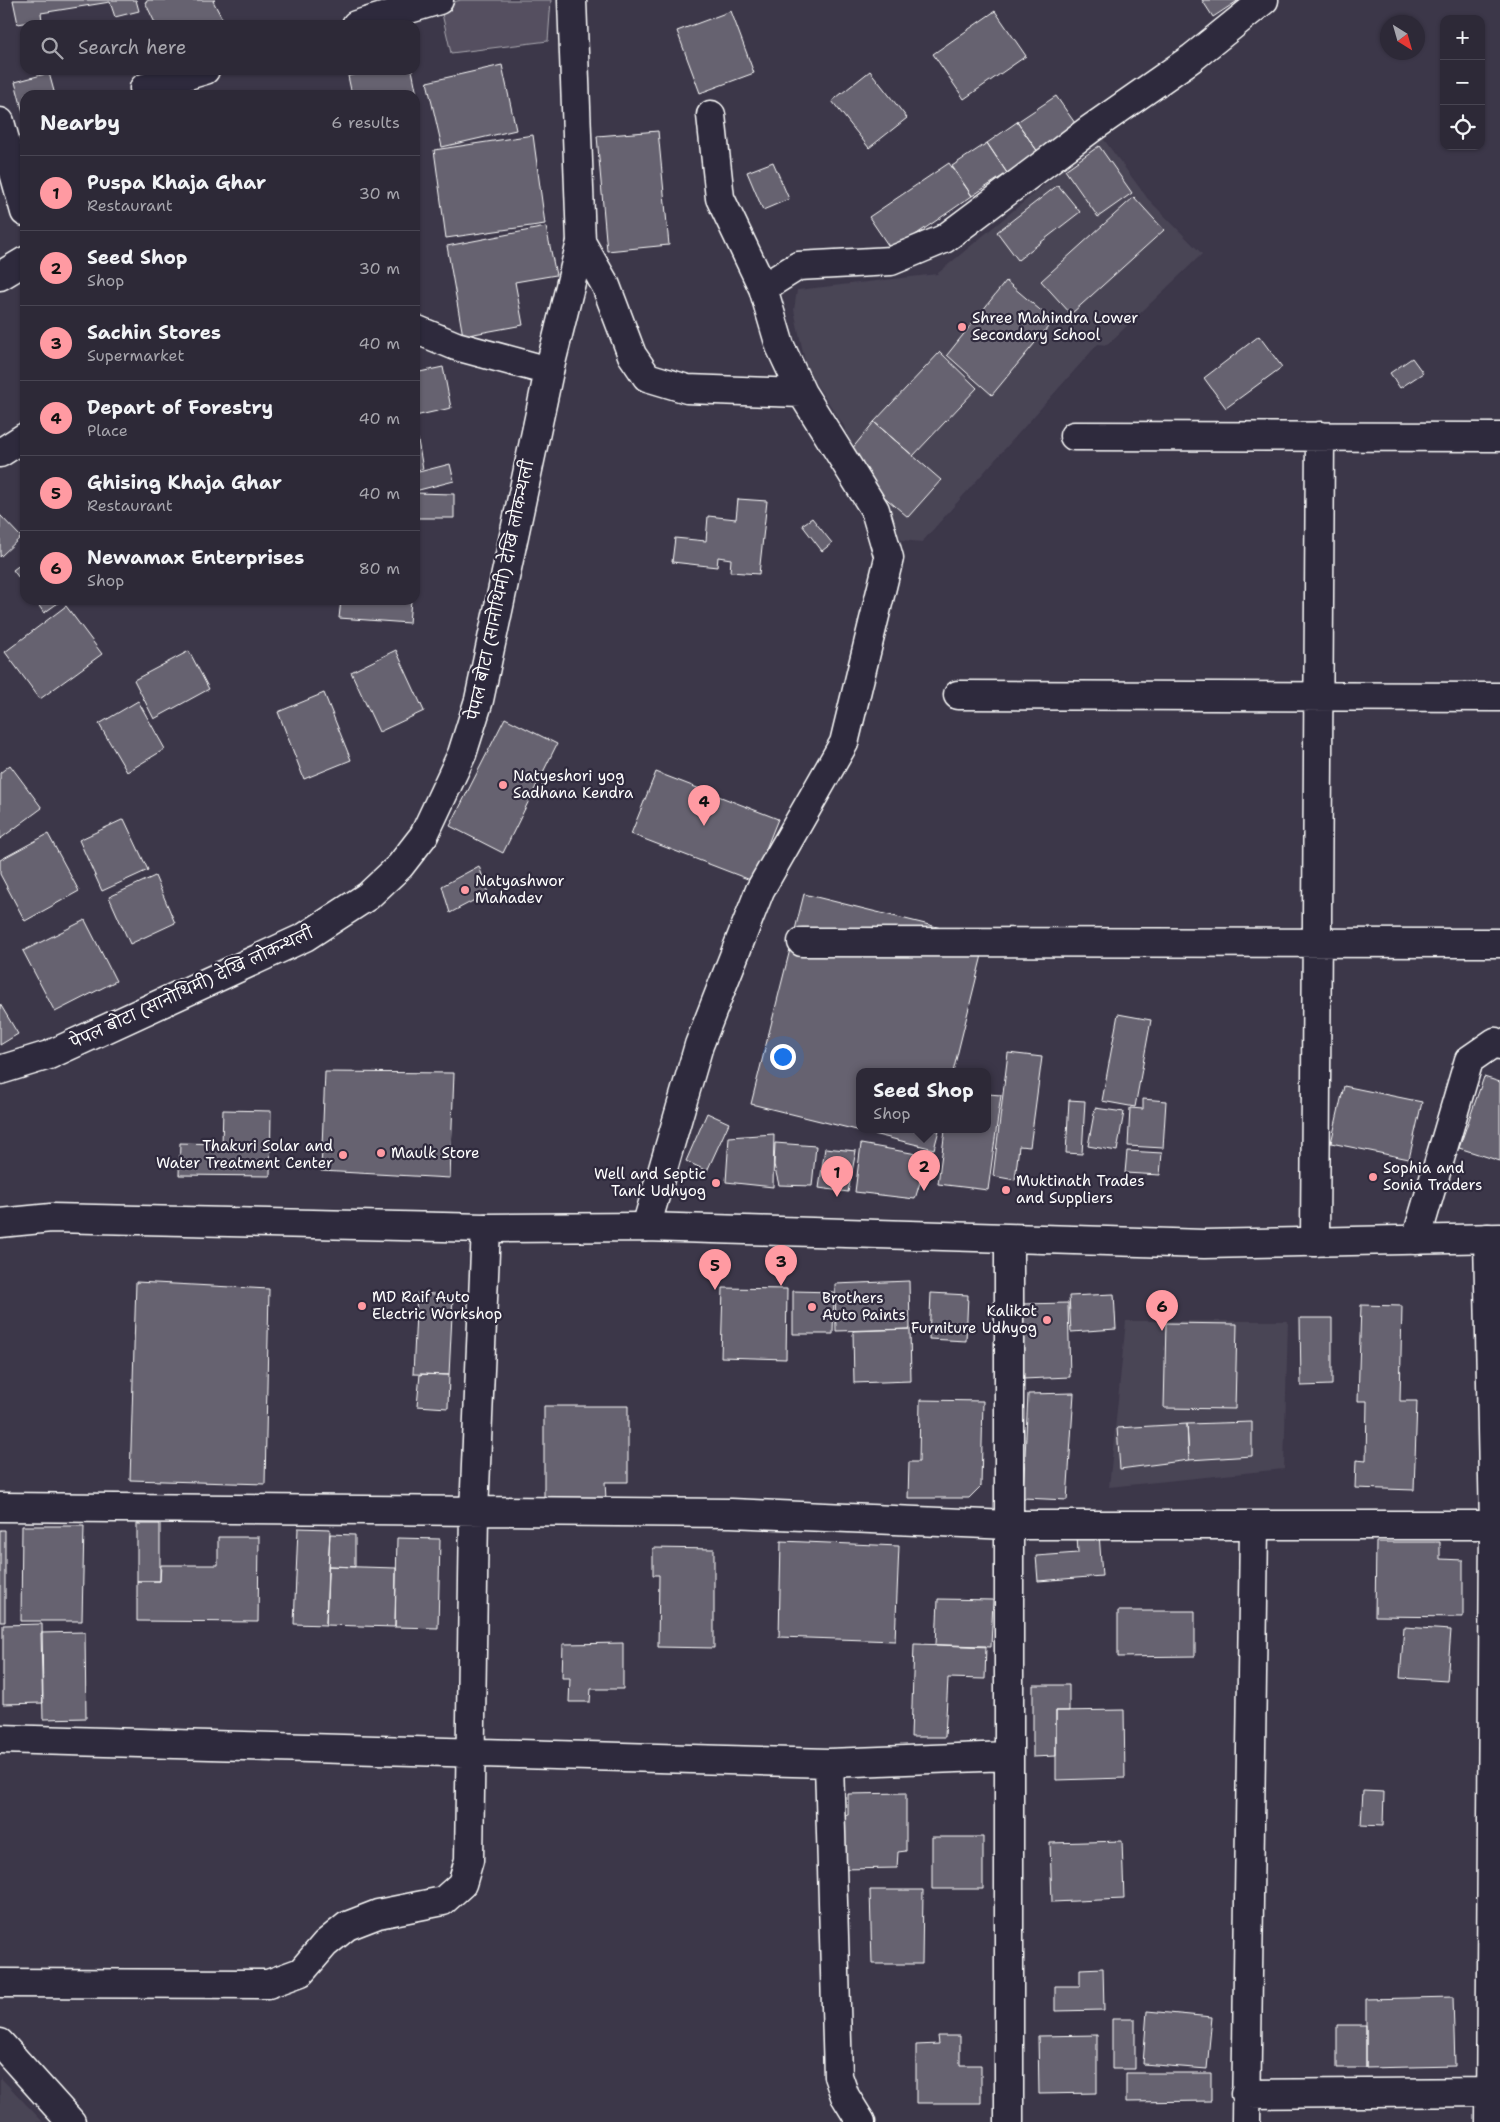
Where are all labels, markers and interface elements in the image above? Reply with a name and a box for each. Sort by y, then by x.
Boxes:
north arrow [1380,15,1425,60]
map controls [1440,15,1485,150]
button: + [1440,15,1485,60]
search box [20,20,420,75]
icon: search [38,34,66,62]
text: Search here [78,35,187,60]
button: − [1440,60,1485,105]
button: locate [1440,105,1485,150]
text: Nearby [40,109,120,137]
text: 6 results [331,112,400,133]
text: Puspa Khaja Ghar [87,170,266,195]
text: 1 [52,183,60,204]
text: 30 m [359,183,400,204]
text: Restaurant [87,195,173,216]
text: Seed Shop [87,245,187,270]
text: 2 [50,258,62,279]
text: 30 m [359,258,400,279]
text: Shop [87,270,124,291]
place label: Shree Mahindra Lower Secondary School [972,308,1138,345]
text: Sachin Stores [87,320,221,345]
marker: Shree Mahindra Lower Secondary School [956,321,968,333]
text: 3 [50,333,62,354]
text: 40 m [358,333,400,354]
text: Supermarket [87,345,184,366]
text: Depart of Forestry [87,395,273,420]
text: 4 [50,408,62,429]
text: 40 m [358,408,400,429]
text: Place [87,420,128,441]
street label: पेपल बोटा (सानोथिमी) देखि लोकन्थली [460,456,539,723]
text: Ghising Khaja Ghar [87,470,282,495]
text: 5 [51,483,61,504]
text: 40 m [358,483,400,504]
text: Restaurant [87,495,173,516]
text: Newamax Enterprises [87,545,304,570]
text: 6 [50,558,62,579]
text: 80 m [359,558,400,579]
text: Shop [87,570,124,591]
place label: Natyeshori yog Sadhana Kendra [513,766,634,803]
marker: Natyeshori yog Sadhana Kendra [497,779,509,791]
pin: 4 [688,785,720,826]
place label: Natyashwor Mahadev [475,871,565,908]
marker: Natyashwor Mahadev [459,884,471,896]
street label: पेपल बोटा (सानोथिमी) देखि लोकन्थली [65,919,317,1054]
your location [770,1044,796,1070]
popup [856,1068,991,1133]
text: Seed Shop [873,1078,974,1103]
text: Shop [873,1103,911,1124]
place label: Thakuri Solar and Water Treatment Center [156,1136,333,1173]
place label: Maulk Store [391,1143,480,1163]
marker: Maulk Store [375,1147,387,1159]
marker: Thakuri Solar and Water Treatment Center [337,1149,349,1161]
pin: 2 [908,1150,940,1191]
pin: 1 [821,1156,853,1197]
place label: Sophia and Sonia Traders [1383,1158,1482,1195]
place label: Well and Septic Tank Udhyog [594,1164,706,1201]
place label: Muktinath Trades and Suppliers [1016,1171,1145,1208]
marker: Sophia and Sonia Traders [1367,1171,1379,1183]
marker: Well and Septic Tank Udhyog [710,1177,722,1189]
marker: Muktinath Trades and Suppliers [1000,1184,1012,1196]
pin: 3 [765,1245,797,1286]
pin: 5 [699,1249,731,1290]
place label: MD Raif Auto Electric Workshop [372,1287,502,1324]
place label: Brothers Auto Paints [822,1288,906,1325]
pin: 6 [1146,1290,1178,1331]
marker: MD Raif Auto Electric Workshop [356,1300,368,1312]
marker: Brothers Auto Paints [806,1301,818,1313]
place label: Kalikot Furniture Udhyog [911,1301,1037,1338]
marker: Kalikot Furniture Udhyog [1041,1314,1053,1326]

